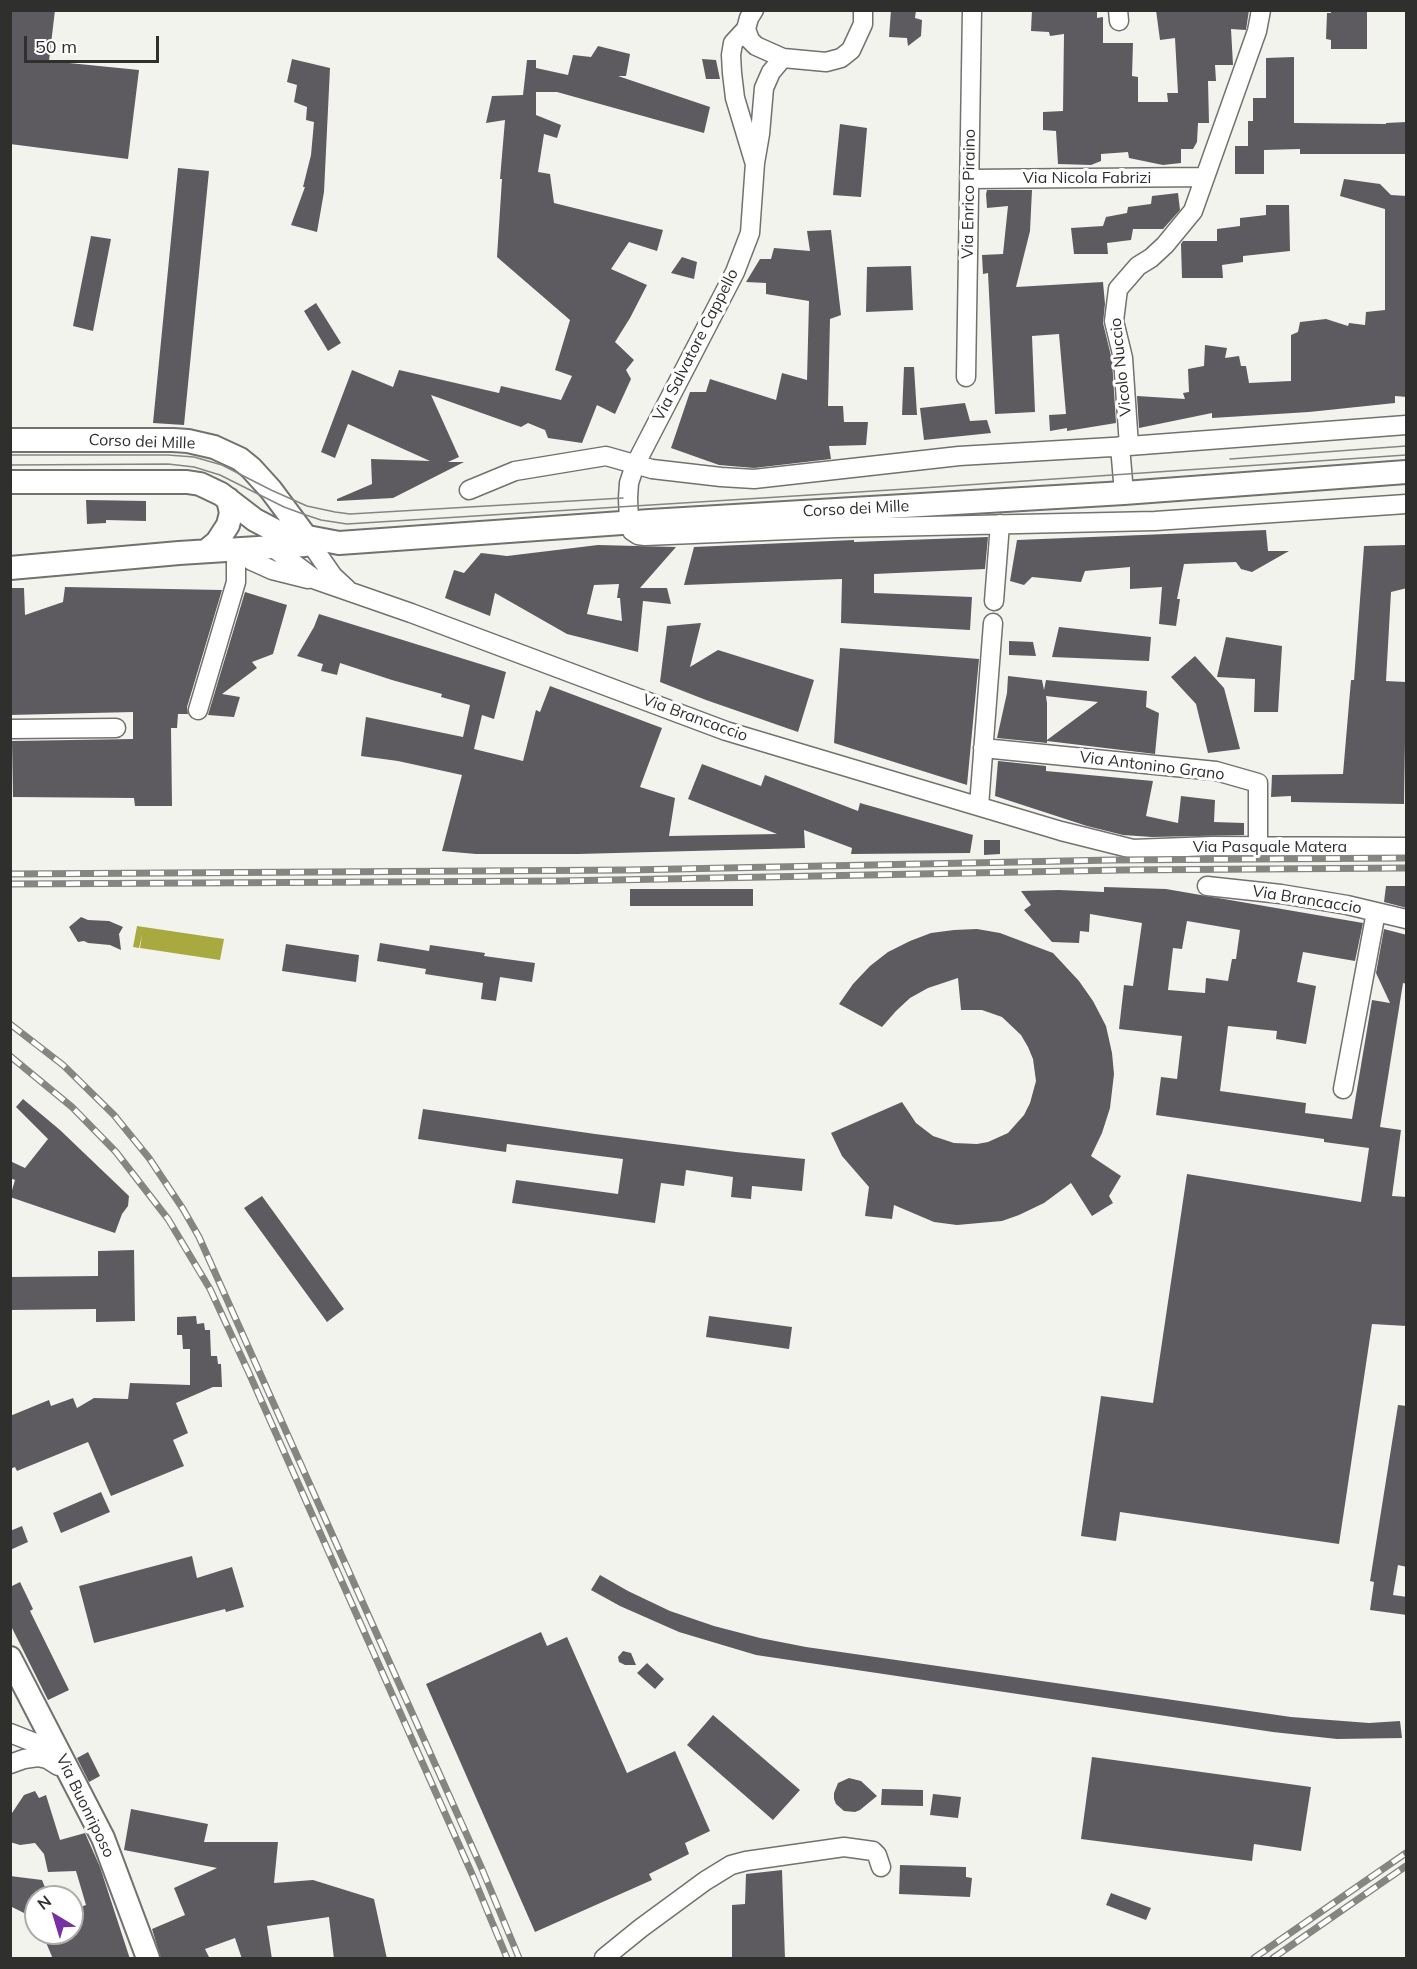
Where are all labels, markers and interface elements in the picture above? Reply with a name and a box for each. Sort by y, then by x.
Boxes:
scale bar [27,24,162,62]
text: 50 m [35,35,77,58]
street label: Via Enrico Piraino [958,129,980,259]
street label: Via Nicola Fabrizi [1023,168,1151,188]
street label: Via Salvatore Cappello [649,266,743,424]
street label: Vicolo Nuccio [1106,317,1136,417]
street label: Corso dei Mille [88,431,196,453]
street label: Corso dei Mille [802,497,910,521]
street label: Via Brancaccio [640,690,750,746]
street label: Via Antonino Grano [1078,748,1226,784]
street label: Via Pasquale Matera [1193,837,1347,857]
street label: Via Brancaccio [1251,882,1363,918]
street label: Via Buonriposo [52,1751,118,1861]
north arrow [24,1885,84,1945]
text: N [33,1891,55,1914]

